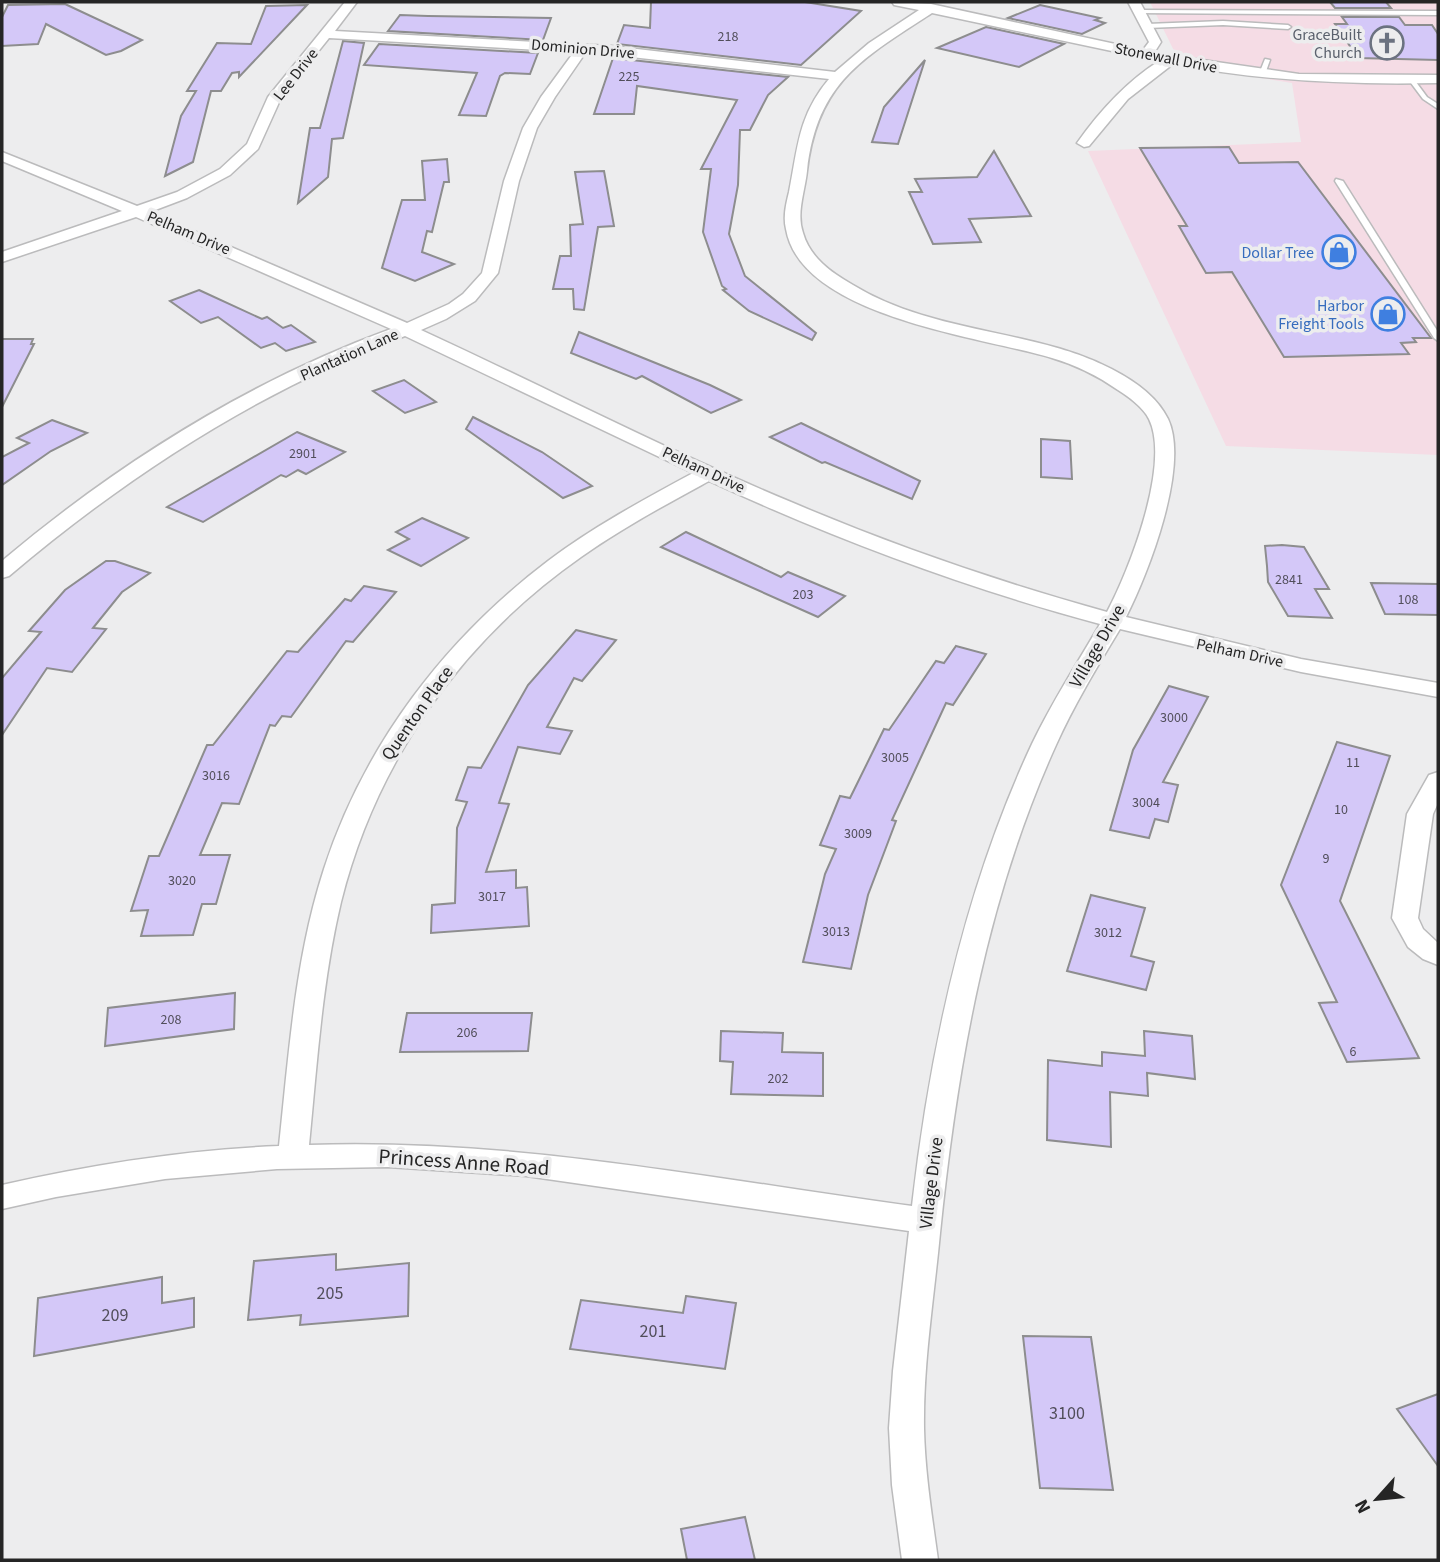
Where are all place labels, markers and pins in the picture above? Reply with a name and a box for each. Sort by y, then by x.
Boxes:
place label: GraceBuilt Church [1292,24,1363,64]
church icon: GraceBuilt Church [1368,24,1406,62]
shop icon: Dollar Tree [1320,233,1358,271]
place label: Dollar Tree [1241,242,1314,264]
place label: Harbor Freight Tools [1278,295,1364,335]
shop icon: Harbor Freight Tools [1369,295,1407,333]

